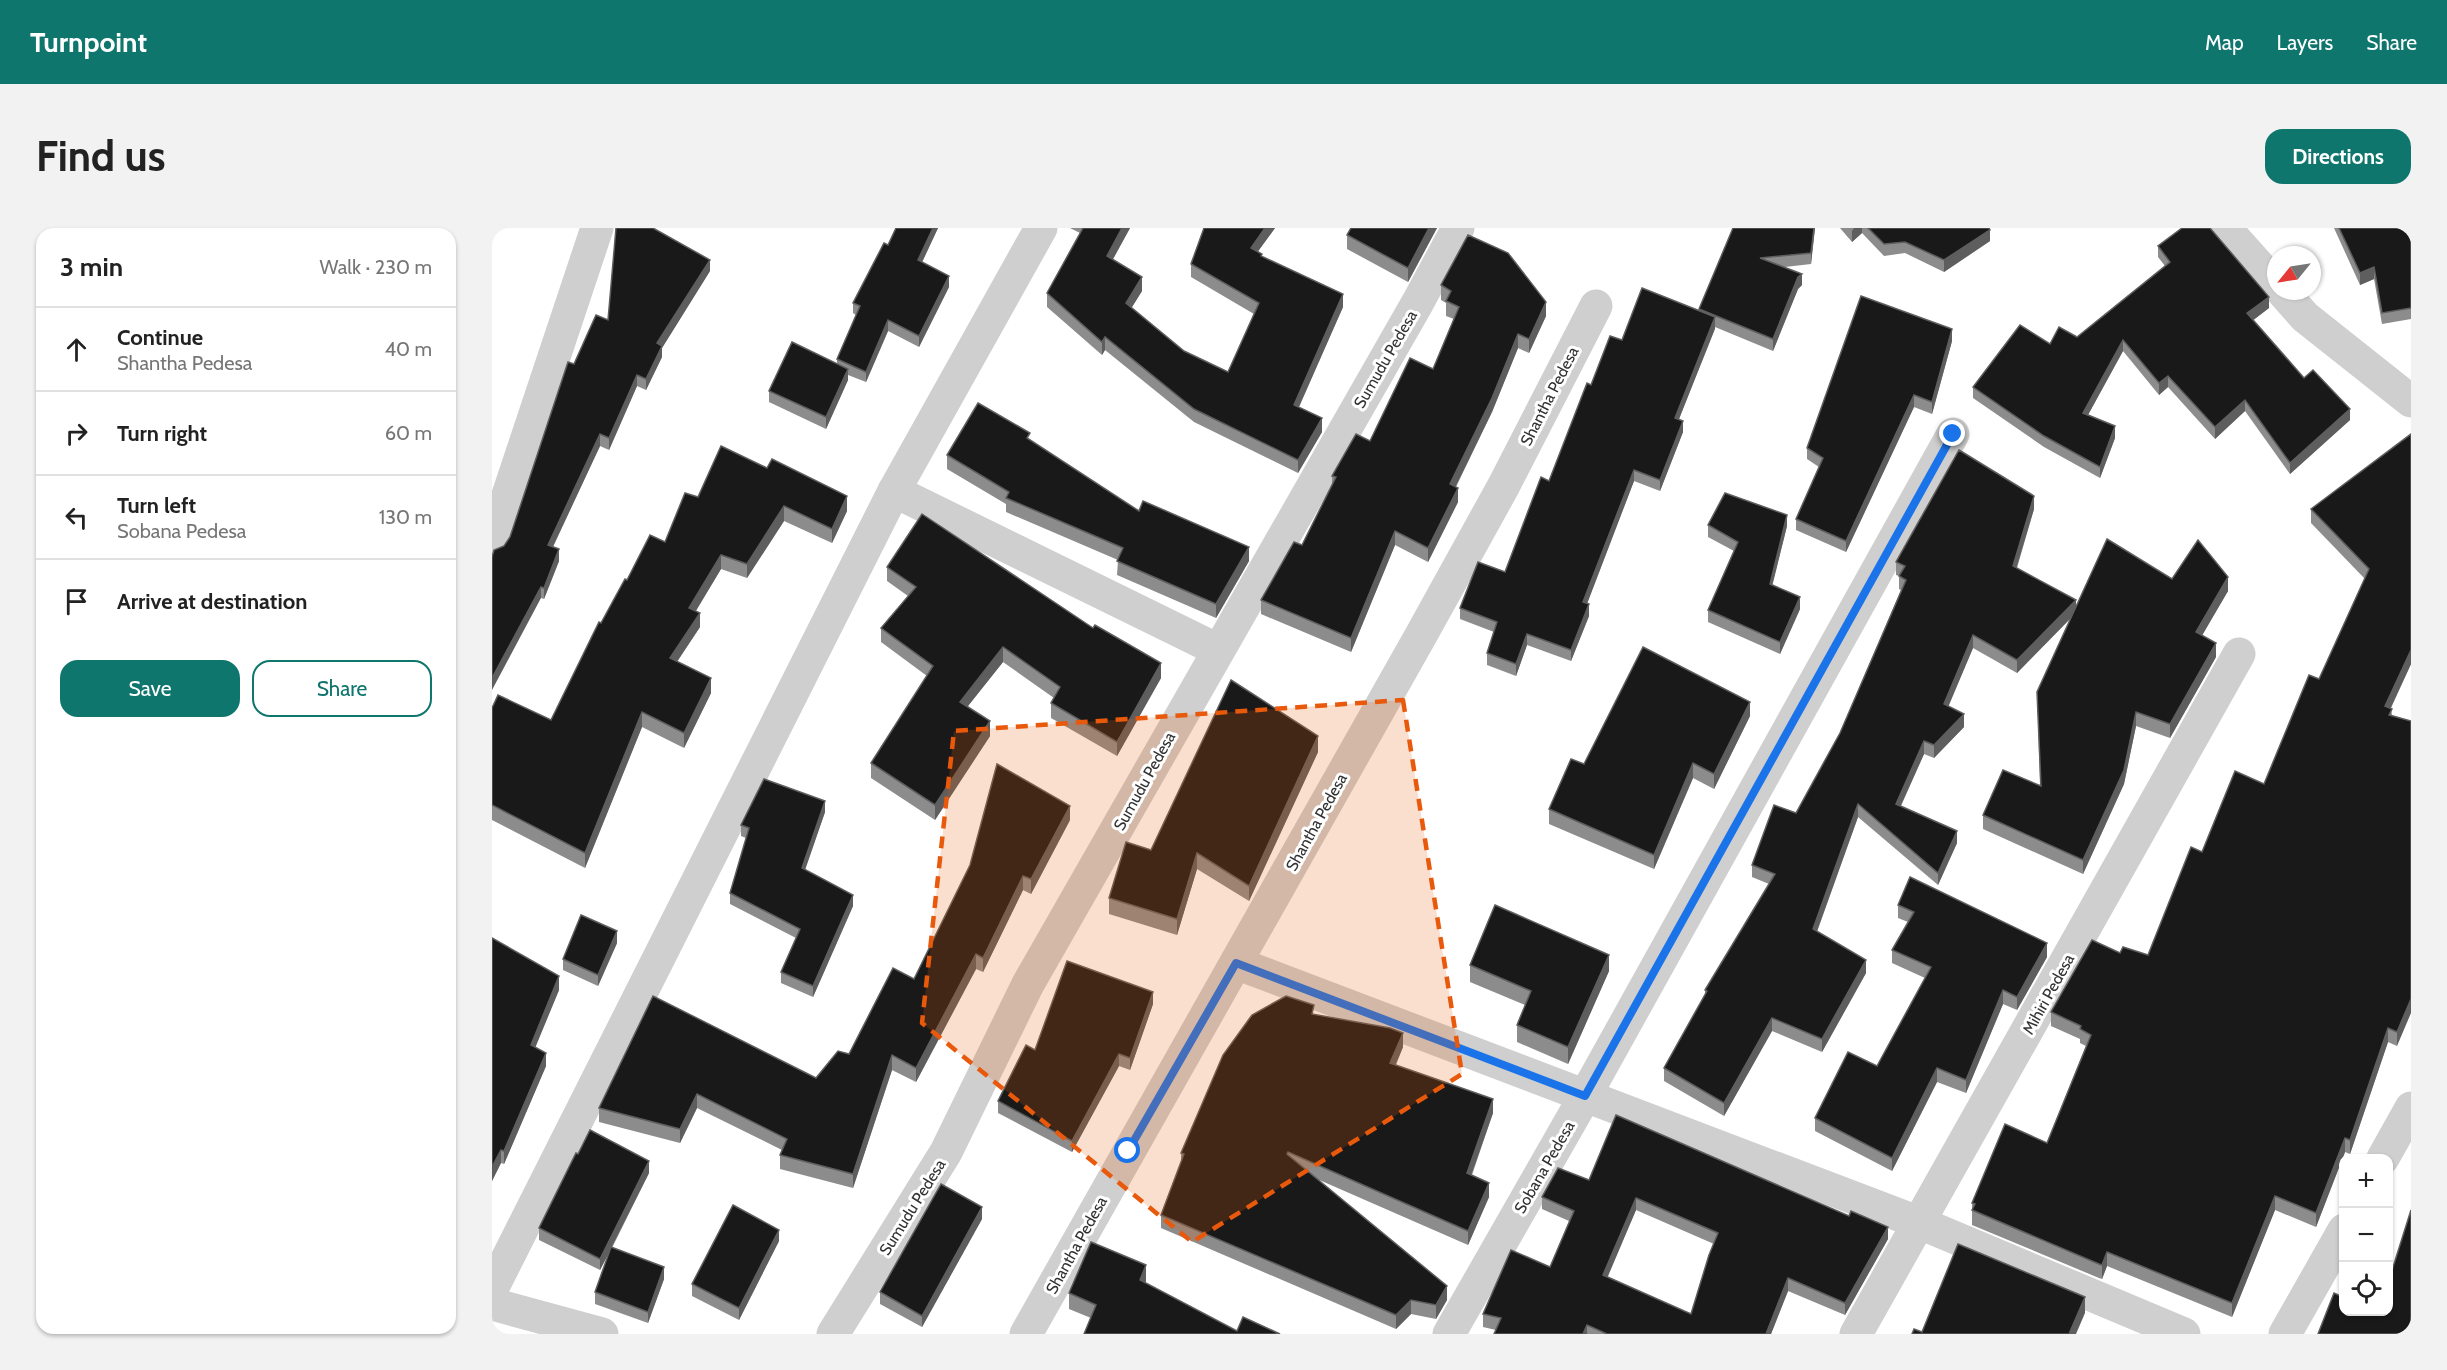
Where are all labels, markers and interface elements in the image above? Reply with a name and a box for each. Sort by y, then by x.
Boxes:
text: Turnpoint [30,25,147,59]
text: Map [2205,30,2244,55]
text: Layers [2277,30,2333,55]
text: Share [2366,30,2417,55]
button: Directions [2265,129,2411,184]
text: Find us [36,130,165,182]
north arrow [2267,246,2321,300]
text: 3 min [60,251,123,283]
text: Walk · 230 m [320,255,432,279]
street label: Sumudu Pedesa [1350,307,1421,411]
text: Continue [117,324,203,351]
icon: ahead [60,333,93,366]
text: 40 m [384,337,432,361]
street label: Shantha Pedesa [1516,343,1583,449]
text: Shantha Pedesa [117,351,252,375]
icon: right [60,417,93,450]
text: Turn right [117,420,207,447]
route end [1939,420,1965,446]
text: 60 m [385,421,432,445]
text: Turn left [117,492,196,519]
icon: left [60,501,93,534]
text: 130 m [379,505,432,529]
text: Sobana Pedesa [117,519,246,543]
icon: arrive [60,585,93,618]
text: Arrive at destination [117,588,307,615]
button: Save [60,660,240,717]
button: Share [252,660,432,717]
street label: Sumudu Pedesa [1110,729,1179,834]
street label: Shantha Pedesa [1282,770,1351,874]
street label: Mihiri Pedesa [2019,951,2078,1038]
street label: Sobana Pedesa [1510,1117,1579,1217]
route start [1114,1137,1140,1163]
map controls [2339,1154,2393,1316]
button: + [2339,1154,2393,1208]
street label: Sumudu Pedesa [875,1156,950,1259]
street label: Shantha Pedesa [1042,1193,1111,1297]
button: − [2339,1208,2393,1262]
button: locate [2339,1262,2393,1316]

